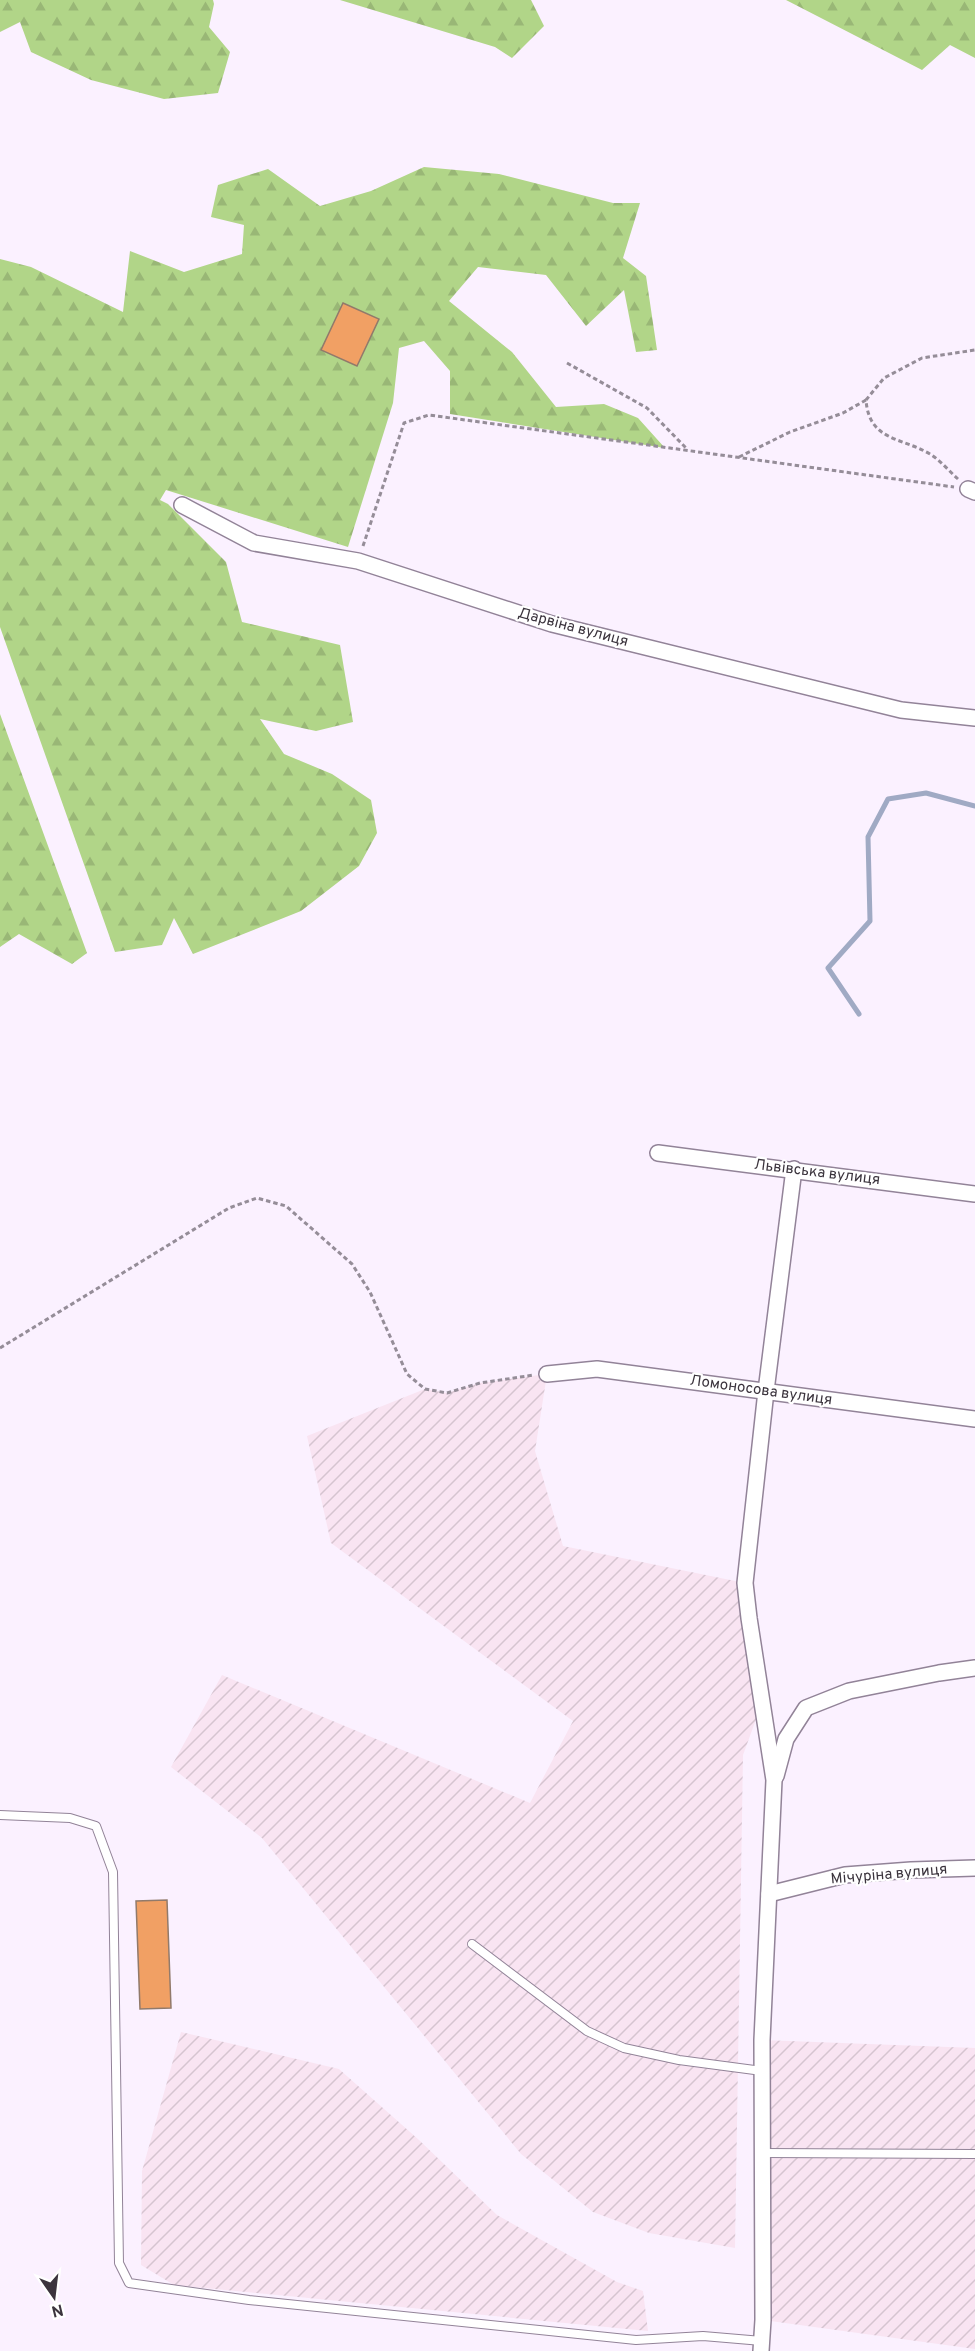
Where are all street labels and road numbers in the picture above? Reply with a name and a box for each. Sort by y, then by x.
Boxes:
street label: Дарвіна вулиця [516,604,630,652]
street label: Львівська вулиця [753,1156,881,1190]
street label: Ломоносова вулиця [688,1372,834,1410]
street label: Мічуріна вулиця [830,1860,948,1890]

